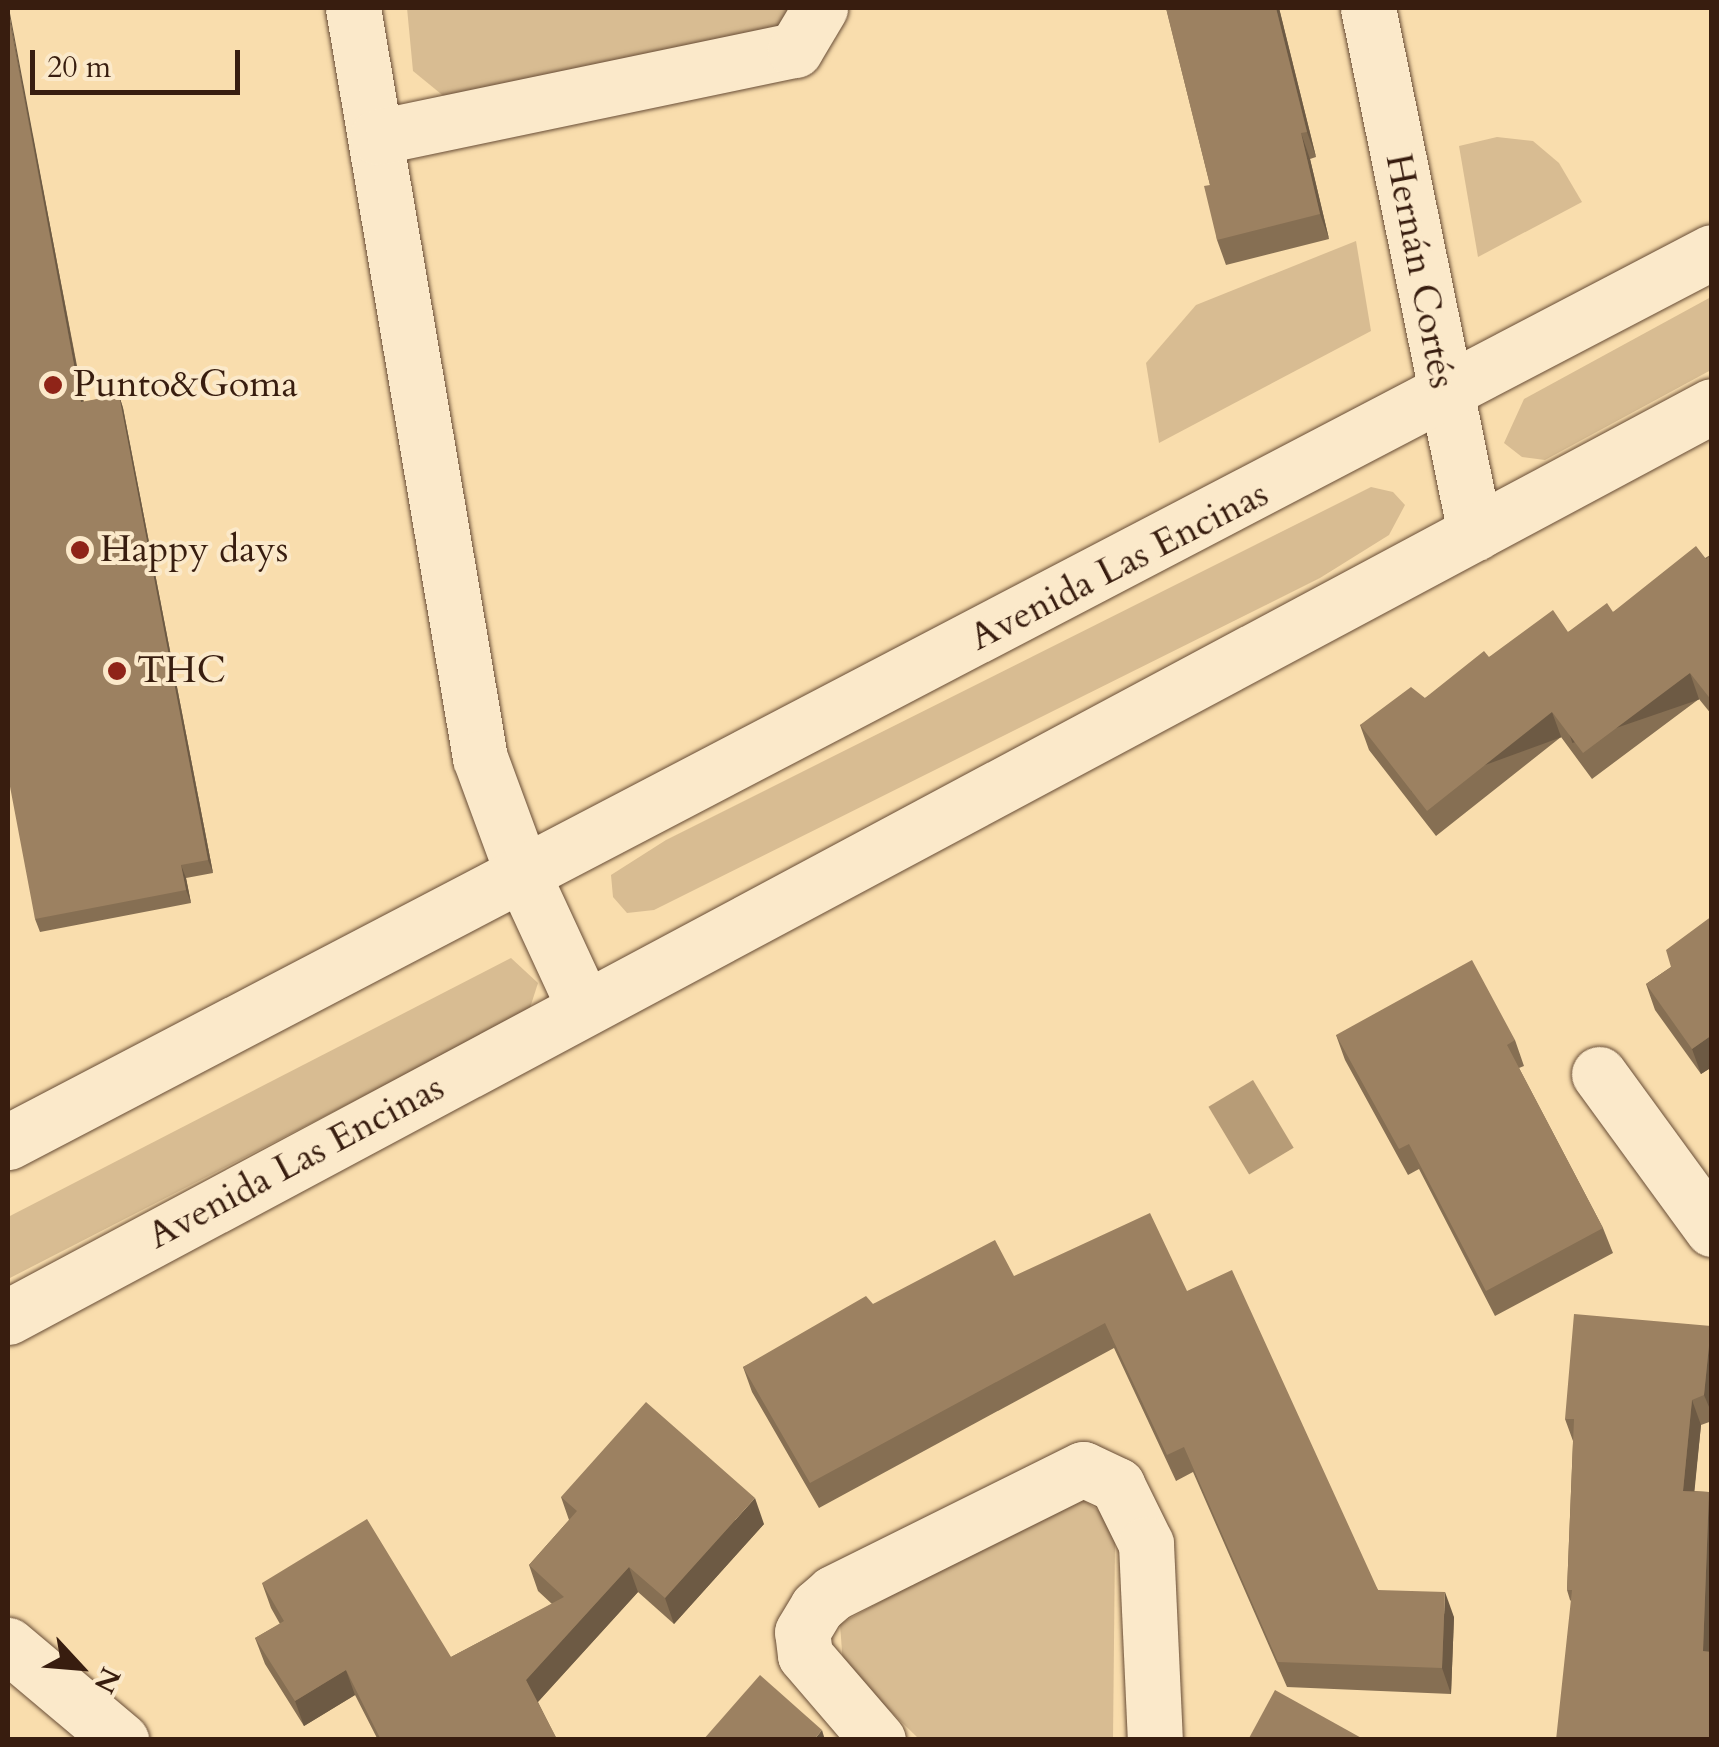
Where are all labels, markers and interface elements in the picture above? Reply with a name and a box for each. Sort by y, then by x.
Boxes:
scale bar [35,30,245,92]
text: 20 m [47,47,111,88]
street label: Hernán Cortés [1375,150,1465,392]
place label: Punto&Goma [73,362,298,408]
marker: Punto&Goma [42,374,64,396]
street label: Avenida Las Encinas [962,471,1276,661]
place label: Happy days [100,527,288,573]
marker: Happy days [69,539,91,561]
place label: THC [137,648,226,694]
marker: THC [106,660,128,682]
street label: Avenida Las Encinas [140,1065,452,1259]
north arrow [30,1617,130,1717]
text: N [85,1661,129,1699]

